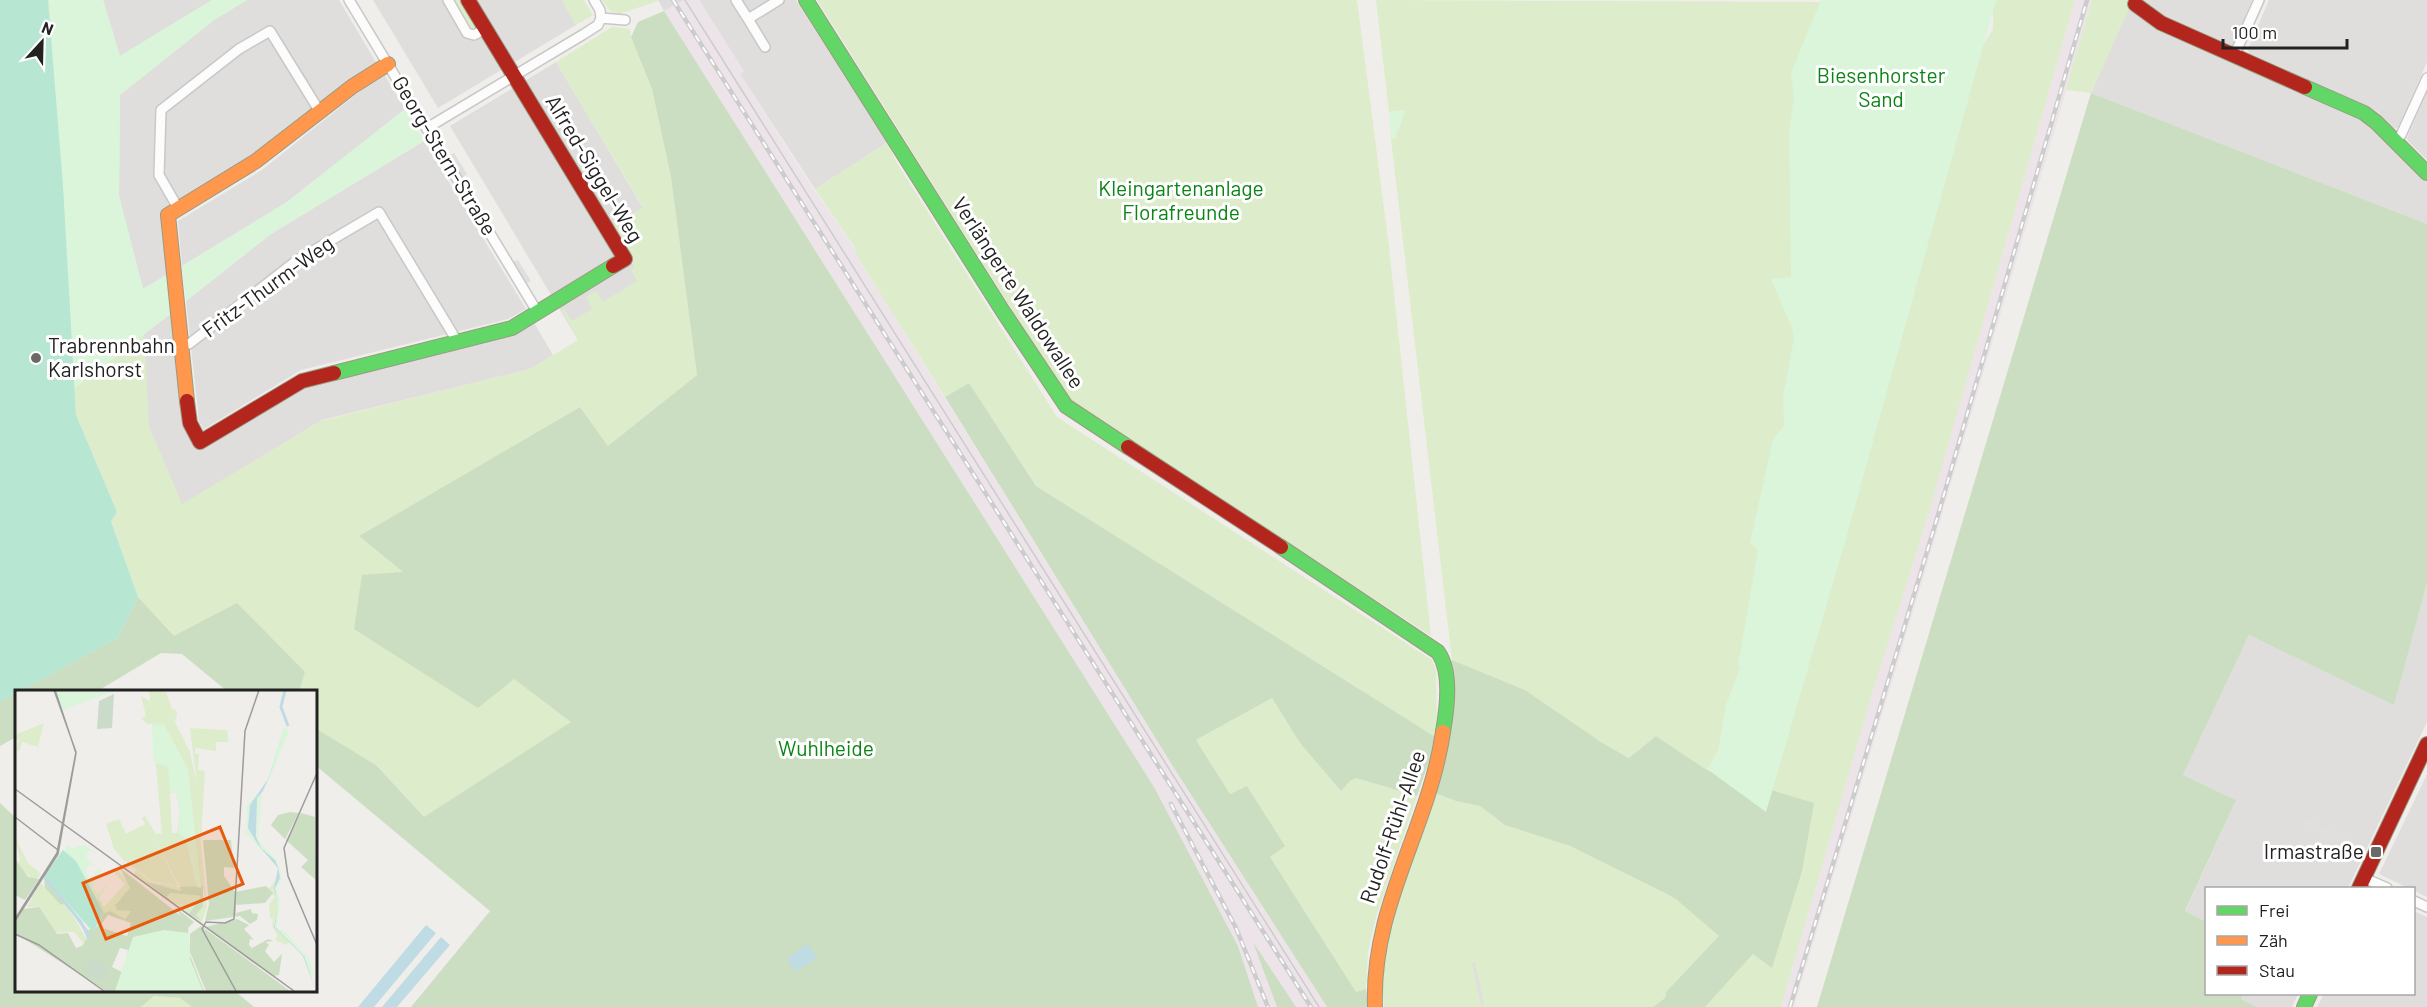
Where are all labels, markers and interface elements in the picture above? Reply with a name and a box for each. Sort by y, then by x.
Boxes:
north arrow [12,12,72,72]
scale bar [2223,12,2348,50]
text: N [39,17,56,38]
text: 100 m [2232,21,2277,43]
park label: Biesenhorster Sand [1817,62,1946,111]
street label: Georg-Stern-Straße [388,71,503,239]
street label: Alfred-Siggel-Weg [541,90,649,247]
park label: Kleingartenanlage Florafreunde [1098,175,1264,224]
street label: Verlängerte Waldowallee [948,192,1091,393]
street label: Fritz-Thurm-Weg [197,230,338,342]
place label: Trabrennbahn Karlshorst [48,332,175,381]
marker: Trabrennbahn Karlshorst [29,351,43,365]
inset map [15,690,316,992]
park label: Wuhlheide [778,735,874,760]
street label: Rudolf-Rühl-Allee [1354,747,1429,906]
place label: Irmastraße [2264,838,2364,863]
marker: Irmastraße [2369,845,2383,859]
legend [2205,887,2415,995]
text: Frei [2259,899,2290,921]
text: Zäh [2259,929,2288,951]
text: Stau [2259,959,2295,981]

